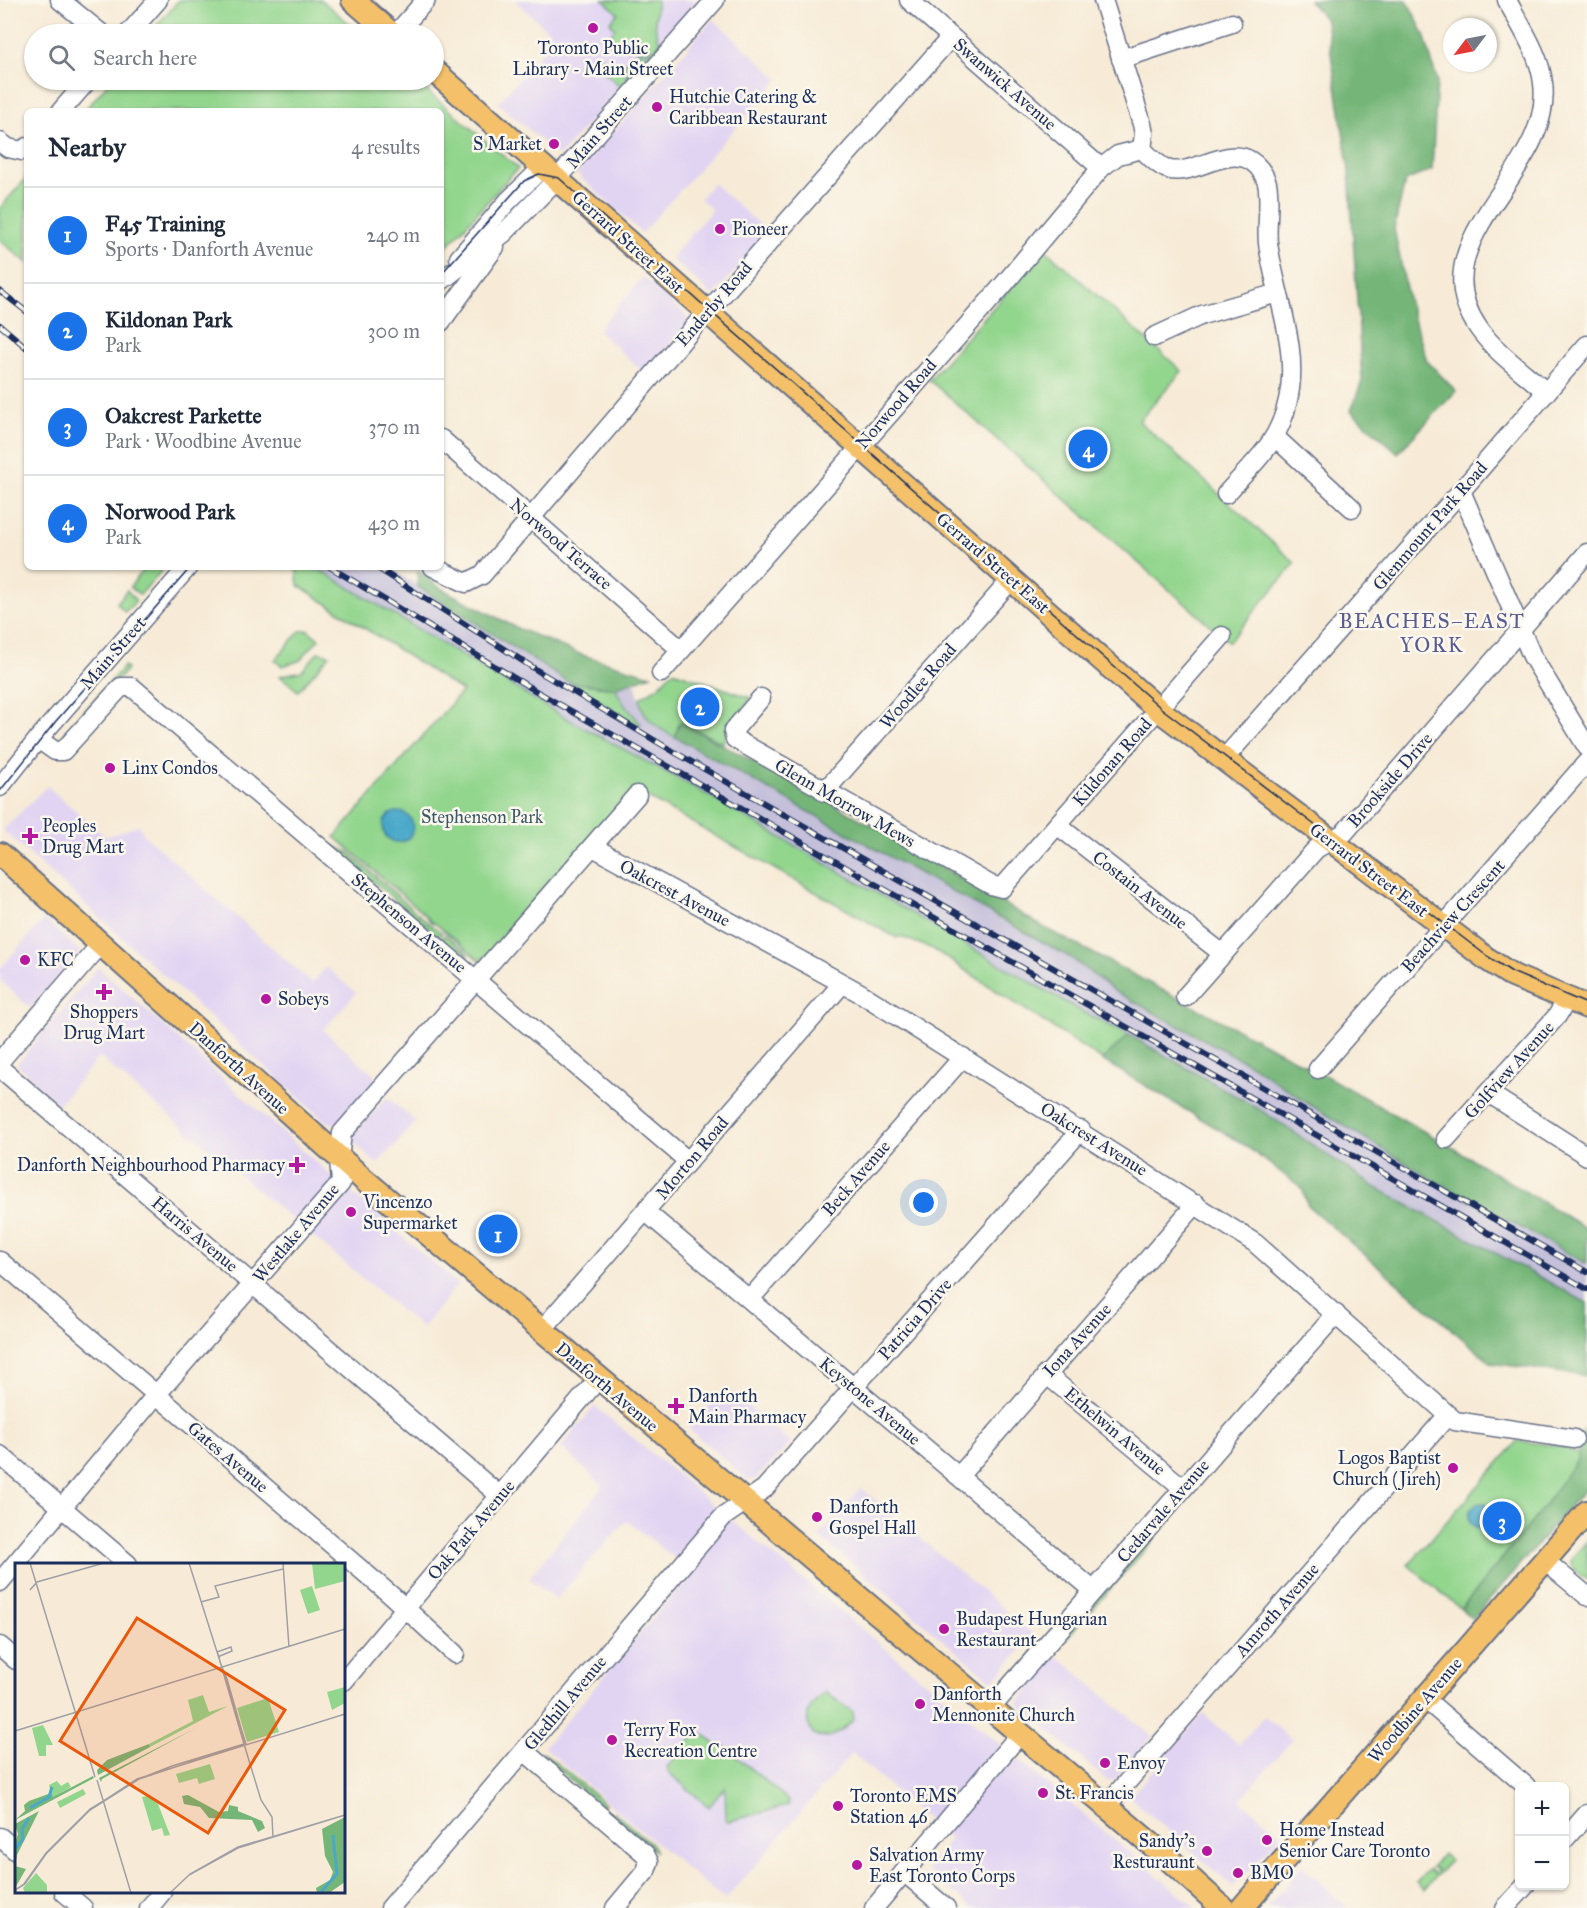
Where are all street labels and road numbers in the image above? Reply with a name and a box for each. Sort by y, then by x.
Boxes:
street label: Swanwick Avenue [949,33,1061,135]
street label: Main Street [561,91,637,173]
street label: Gerrard Street East [567,186,689,299]
street label: Enderby Road [671,257,757,351]
street label: Norwood Road [851,354,941,454]
street label: Glenmount Park Road [1368,457,1492,595]
street label: Norwood Terrace [505,494,617,594]
street label: Gerrard Street East [932,508,1055,619]
street label: Main Street [75,612,151,694]
street label: Woodlee Road [875,639,961,733]
street label: Kildonan Road [1068,713,1156,811]
street label: Brookside Drive [1343,728,1437,832]
street label: Glenn Morrow Mews [771,754,919,852]
street label: Gerrard Street East [1305,818,1433,922]
street label: Costain Avenue [1088,846,1192,934]
street label: Beachview Crescent [1396,854,1510,977]
street label: Oakcrest Avenue [616,855,734,931]
street label: Stephenson Avenue [347,868,471,978]
street label: Danforth Avenue [184,1017,294,1119]
street label: Golfview Avenue [1459,1017,1559,1123]
street label: Oakcrest Avenue [1036,1097,1152,1181]
street label: Morton Road [651,1112,733,1204]
street label: Beck Avenue [817,1136,895,1220]
street label: Westlake Avenue [248,1179,344,1287]
street label: Harris Avenue [147,1191,243,1277]
street label: Patricia Drive [873,1274,957,1364]
street label: Iona Avenue [1038,1299,1116,1381]
street label: Danforth Avenue [551,1338,663,1436]
street label: Keystone Avenue [815,1352,925,1450]
street label: Ethelwin Avenue [1060,1382,1170,1480]
street label: Gates Avenue [183,1417,273,1497]
street label: Cedarvale Avenue [1112,1455,1214,1567]
street label: Oak Park Avenue [423,1475,519,1585]
street label: Amroth Avenue [1230,1558,1324,1662]
street label: Gledhill Avenue [519,1651,611,1755]
street label: Woodbine Avenue [1363,1653,1467,1767]

